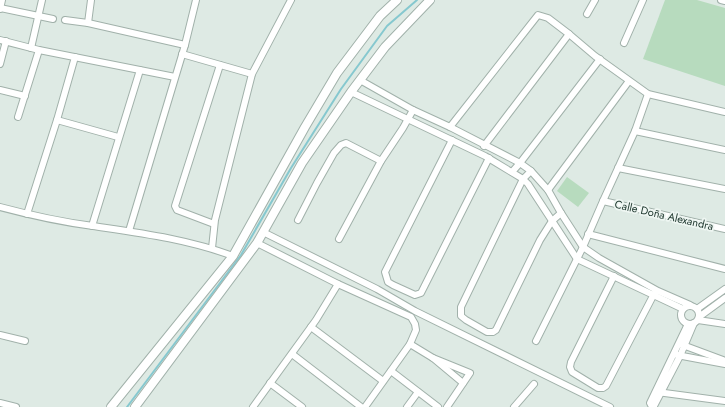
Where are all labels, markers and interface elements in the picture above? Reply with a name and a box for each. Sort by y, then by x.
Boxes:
street label: Calle Doña Alexandra [613,196,715,234]

